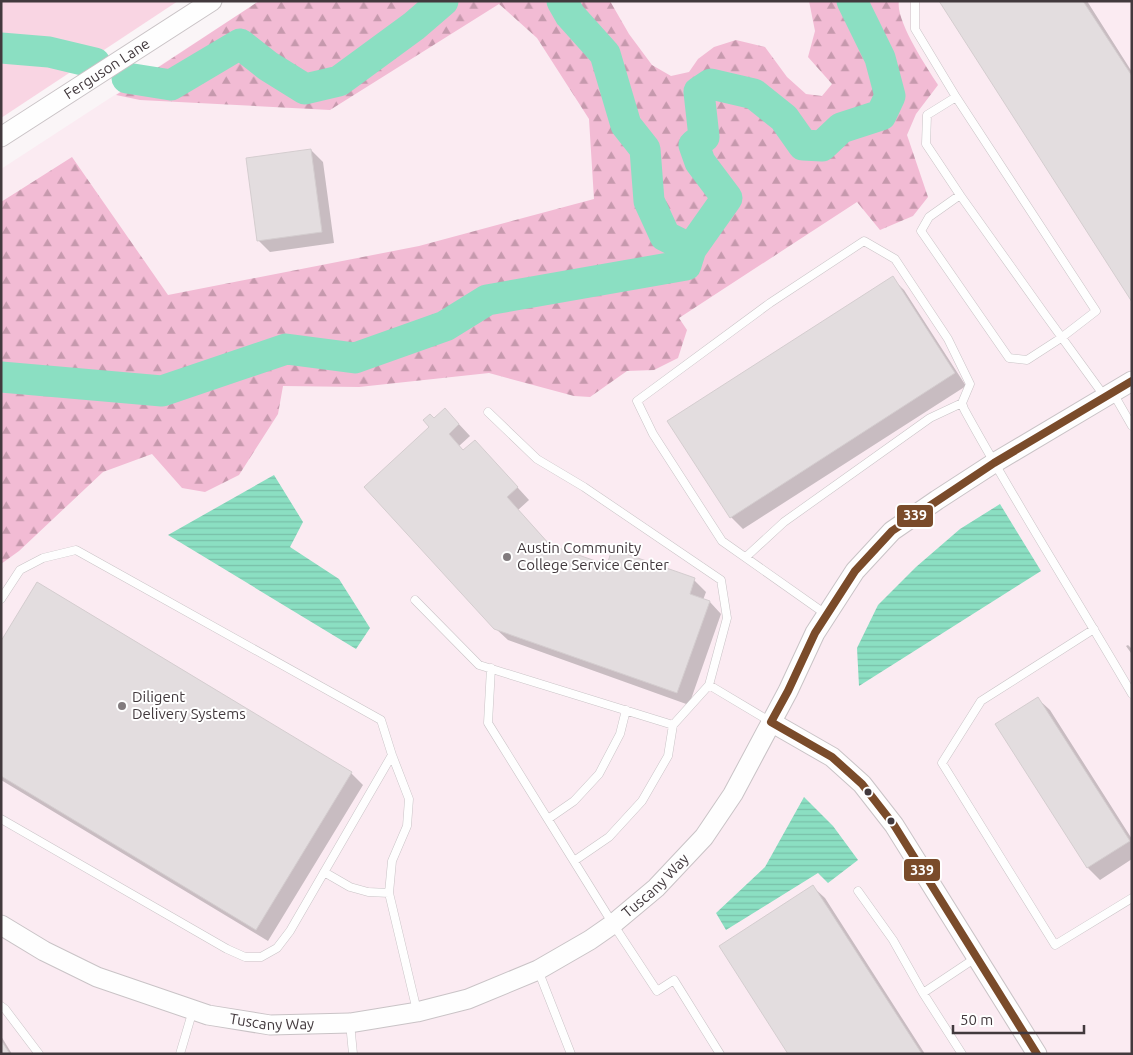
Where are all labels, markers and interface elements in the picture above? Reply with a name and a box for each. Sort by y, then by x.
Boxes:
street label: Ferguson Lane [61,34,153,102]
line badge: 339 [896,504,934,528]
text: 339 [903,507,927,523]
place label: Austin Community College Service Center [517,539,669,573]
marker: Austin Community College Service Center [501,551,513,563]
place label: Diligent Delivery Systems [132,688,246,722]
marker: Diligent Delivery Systems [116,700,128,712]
unlabelled marker [863,787,873,797]
unlabelled marker [886,816,896,826]
street label: Tuscany Way [618,850,692,921]
line badge: 339 [903,858,941,882]
text: 339 [910,862,934,878]
scale bar [953,1002,1084,1034]
street label: Tuscany Way [228,1010,314,1033]
text: 50 m [960,1011,993,1028]

